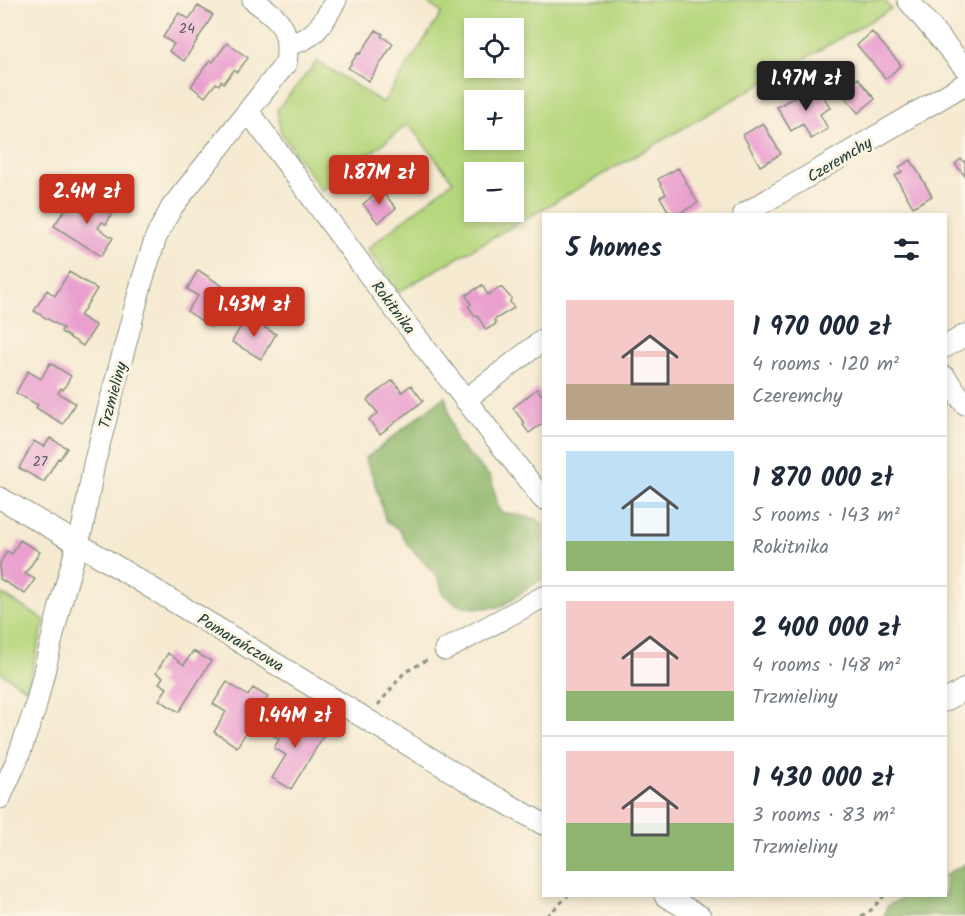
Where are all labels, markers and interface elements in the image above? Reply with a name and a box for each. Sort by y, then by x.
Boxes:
house number: 24 [179,18,195,40]
map controls [464,18,524,222]
button: locate [464,18,524,78]
pin: 1.97M zł [744,61,868,112]
text: 1.97M zł [771,64,841,96]
button: + [464,90,524,150]
street label: Czeremchy [802,131,878,190]
pin: 1.87M zł [317,155,441,206]
text: 1.87M zł [343,158,415,190]
button: − [464,162,524,222]
pin: 2.4M zł [32,174,142,225]
text: 2.4M zł [53,177,121,209]
text: 5 homes [566,228,662,270]
icon: filters [890,233,923,266]
street label: Rokitnika [364,276,421,340]
pin: 1.43M zł [192,287,316,338]
text: 1.43M zł [218,290,290,322]
text: 1 970 000 zł [752,307,891,349]
icon: home [614,324,686,396]
text: 4 rooms · 120 m² [752,349,899,381]
street label: Trzmieliny [93,359,135,432]
text: Czeremchy [752,381,842,413]
house number: 27 [33,451,48,473]
text: 1 870 000 zł [752,458,893,500]
icon: home [614,475,686,547]
text: 5 rooms · 143 m² [752,500,900,532]
text: Rokitnika [752,532,829,564]
street label: Pomarańczowa [192,608,288,679]
text: 2 400 000 zł [752,608,901,650]
icon: home [614,625,686,697]
text: 4 rooms · 148 m² [752,650,900,682]
text: Trzmieliny [752,682,838,714]
pin: 1.44M zł [233,698,357,749]
text: 1.44M zł [259,701,331,733]
text: 1 430 000 zł [752,758,894,800]
icon: home [614,775,686,847]
text: 3 rooms · 83 m² [752,800,895,832]
text: Trzmieliny [752,832,838,864]

